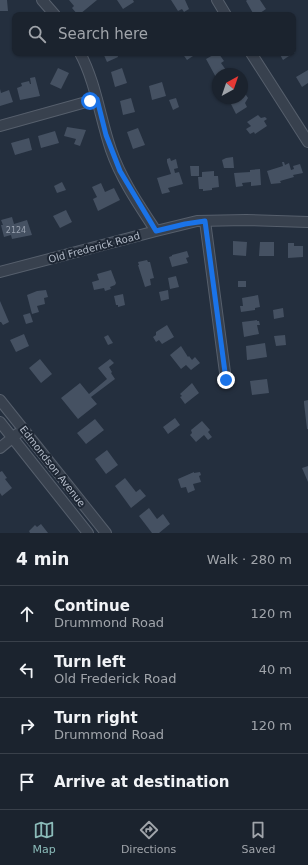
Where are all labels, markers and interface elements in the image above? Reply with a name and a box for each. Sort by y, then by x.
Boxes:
search box [12,12,296,56]
icon: search [26,23,48,45]
text: Search here [58,25,148,43]
north arrow [212,68,248,104]
route start [81,92,99,110]
house number: 2124 [6,226,26,235]
street label: Old Frederick Road [47,230,141,265]
route end [217,371,235,389]
street label: Edmondson Avenue [18,424,87,509]
text: 4 min [16,549,69,569]
text: Walk · 280 m [207,552,292,567]
text: Continue [54,597,130,615]
icon: ahead [16,603,38,625]
text: 120 m [250,606,292,621]
text: Drummond Road [54,615,164,630]
text: Turn left [54,653,126,671]
icon: left [16,659,38,681]
text: 40 m [259,662,292,677]
text: Old Frederick Road [54,671,176,686]
text: Turn right [54,709,138,727]
icon: right [16,715,38,737]
text: 120 m [250,718,292,733]
text: Drummond Road [54,727,164,742]
icon: arrive [16,771,38,793]
text: Arrive at destination [54,773,229,791]
tab: Map [33,819,56,856]
tab: Directions [121,819,176,856]
tab: Saved [241,819,275,856]

